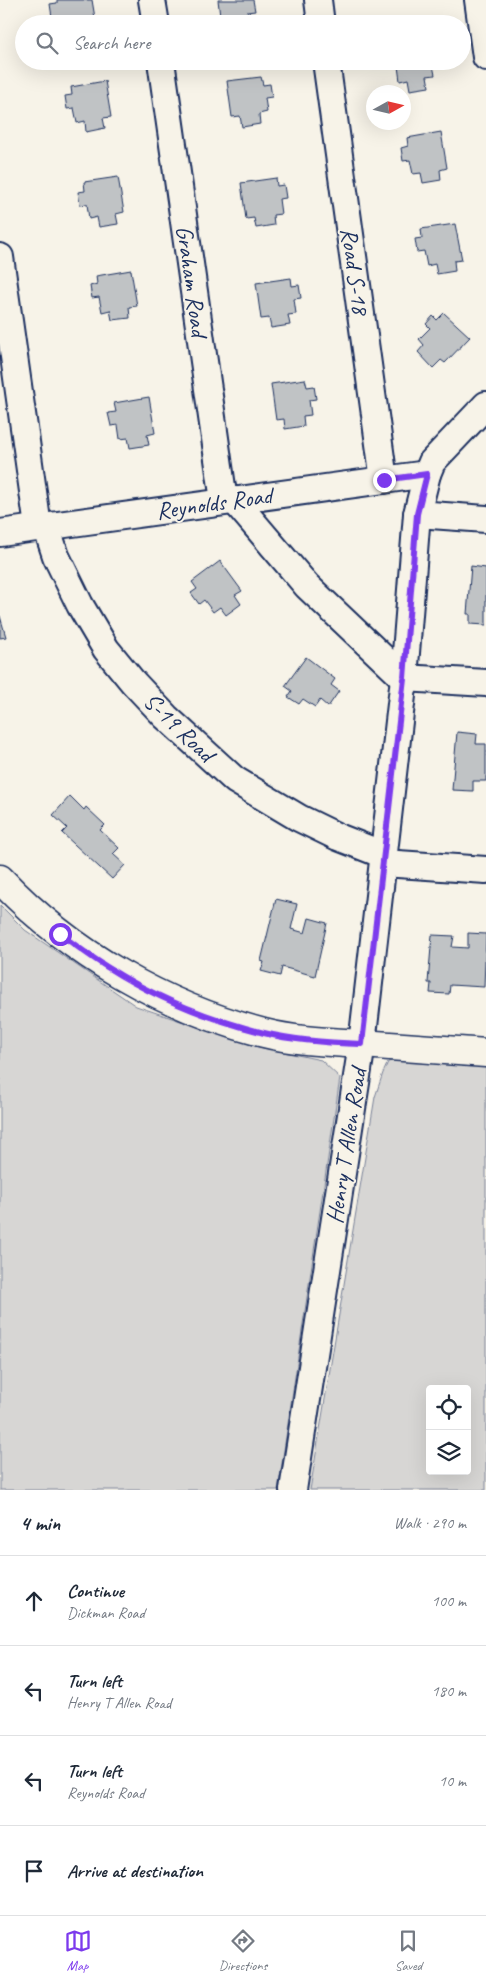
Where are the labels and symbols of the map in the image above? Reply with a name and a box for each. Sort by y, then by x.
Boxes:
north arrow [366,85,411,130]
street label: Graham Road [169,224,215,342]
street label: Road S-18 [334,226,376,318]
route end [373,469,396,492]
street label: Reynolds Road [154,480,277,526]
street label: S-19 Road [137,686,223,771]
route start [49,923,72,946]
street label: Henry T Allen Road [319,1063,374,1226]

